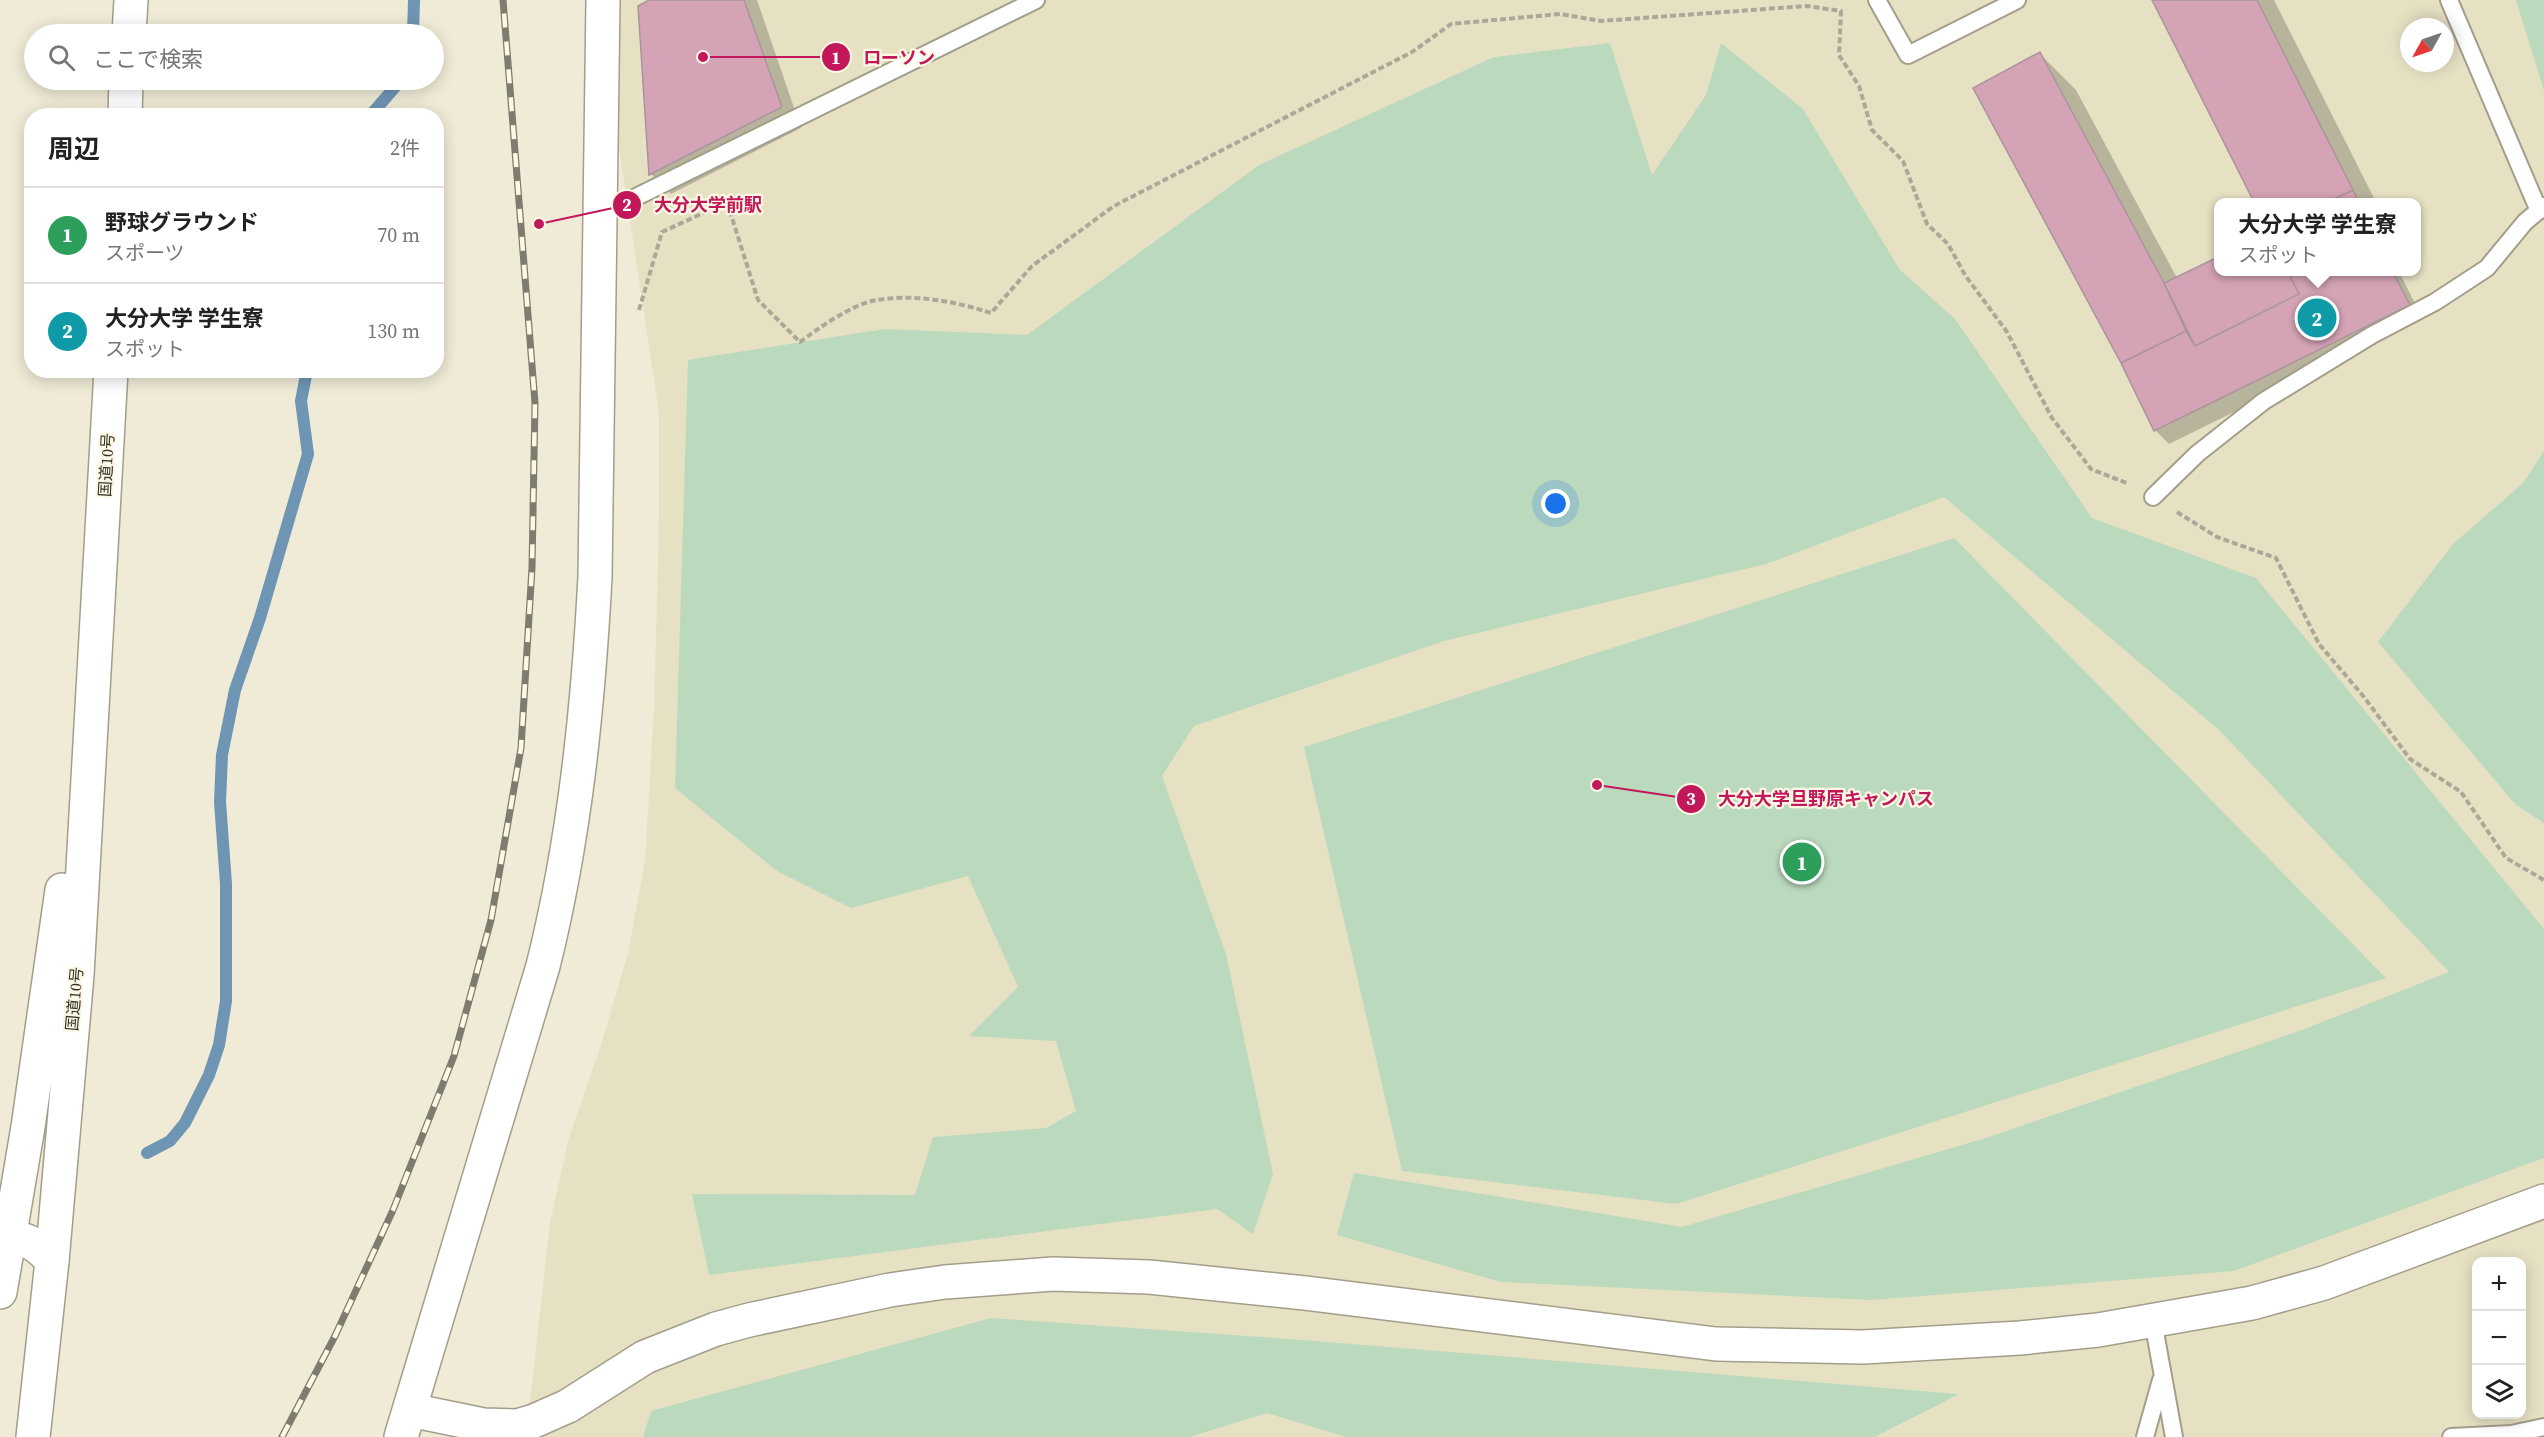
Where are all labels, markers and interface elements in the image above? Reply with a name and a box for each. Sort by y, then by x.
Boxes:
north arrow [2400,18,2454,72]
search box [24,24,444,90]
callout: ローソン [821,39,947,75]
icon: search [45,41,78,74]
text: ここで検索 [93,44,203,74]
text: 1 [831,45,841,70]
text: ローソン [863,45,935,70]
text: 周辺 [48,131,100,167]
text: 2件 [390,134,420,162]
callout: 大分大学前駅 [612,187,774,223]
text: 2 [622,192,632,217]
text: 大分大学前駅 [654,192,762,217]
popup [2214,198,2421,276]
text: 野球グラウンド [105,207,259,237]
text: 大分大学 学生寮 [2238,209,2397,239]
text: 1 [62,221,73,249]
text: 70 m [377,221,420,249]
text: スポーツ [105,239,185,267]
text: スポット [2238,241,2318,269]
pin: 2 [2298,296,2336,340]
text: 大分大学 学生寮 [105,303,264,333]
text: 2 [62,317,73,345]
text: 130 m [367,317,420,345]
text: スポット [105,335,185,363]
street label: 国道10号 [93,432,119,498]
your location [1541,489,1570,518]
callout: 大分大学旦野原キャンパス [1676,781,1946,817]
text: 3 [1686,786,1696,811]
text: 大分大学旦野原キャンパス [1718,786,1934,811]
pin: 1 [1782,840,1822,884]
street label: 国道10号 [60,966,88,1032]
map controls [2472,1257,2526,1419]
button: + [2472,1257,2526,1311]
button: − [2472,1311,2526,1365]
button: layers [2472,1365,2526,1419]

